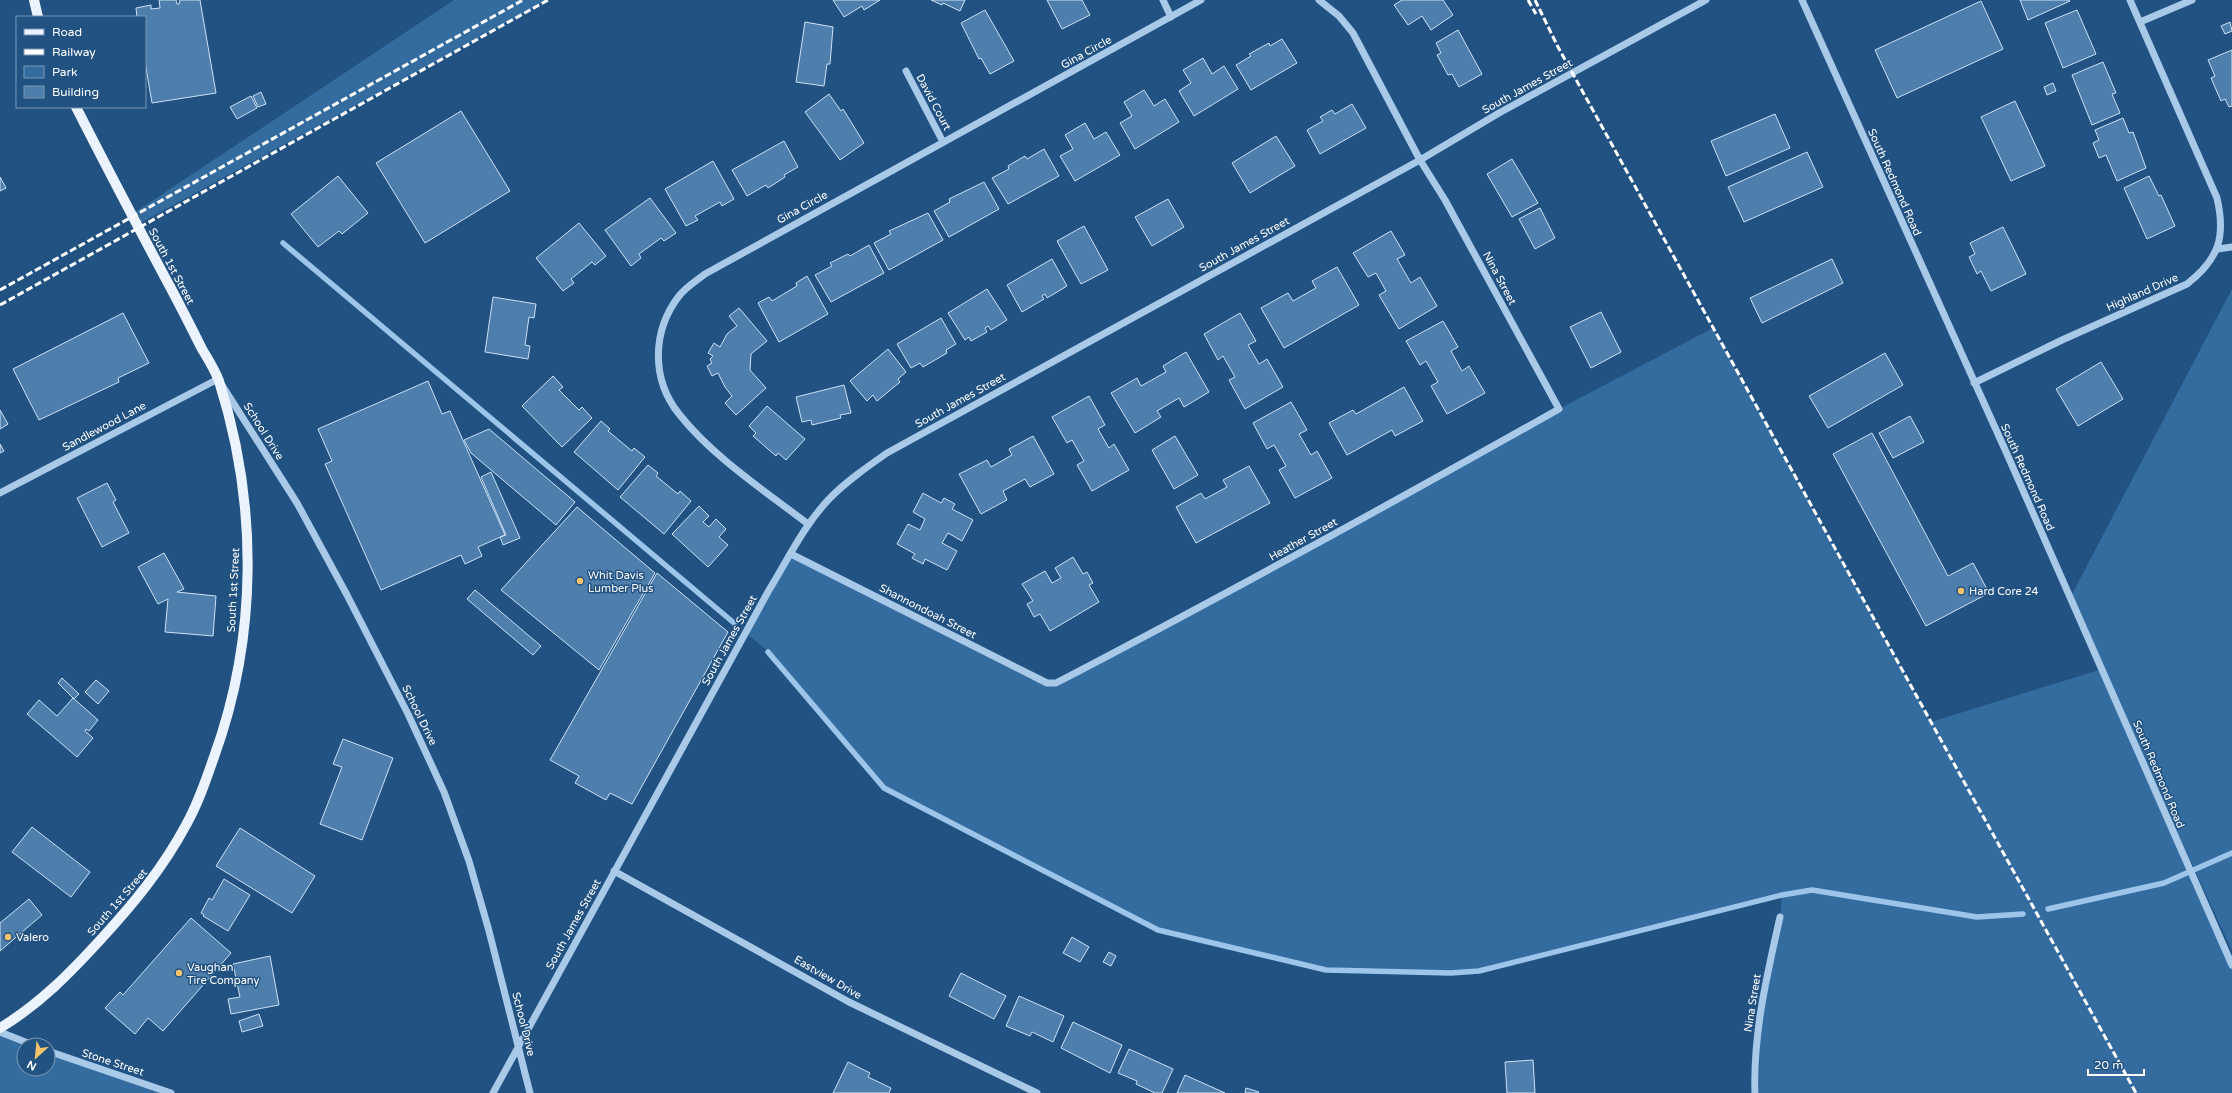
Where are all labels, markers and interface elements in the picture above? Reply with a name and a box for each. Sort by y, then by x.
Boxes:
legend [16,16,146,108]
text: Road [52,25,82,39]
street label: Gina Circle [1059,33,1114,72]
text: Railway [52,45,96,59]
street label: South James Street [1480,56,1575,117]
text: Park [52,65,78,79]
street label: David Court [913,72,954,133]
text: Building [52,85,99,99]
street label: South Redmond Road [1865,127,1924,238]
street label: Gina Circle [775,188,830,227]
street label: South James Street [1197,214,1292,275]
street label: South 1st Street [146,226,197,307]
street label: Nina Street [1480,249,1519,307]
street label: Highland Drive [2104,271,2180,314]
street label: South James Street [913,370,1008,431]
street label: Sandlewood Lane [60,399,148,454]
street label: School Drive [241,400,286,462]
street label: South Redmond Road [1998,422,2057,533]
street label: Heather Street [1267,515,1340,564]
street label: South 1st Street [225,547,242,633]
place label: Whit Davis Lumber Plus [588,569,653,595]
marker: Whit Davis Lumber Plus [575,576,585,586]
street label: Shannondoah Street [877,581,978,642]
place label: Hard Core 24 [1969,585,2039,598]
marker: Hard Core 24 [1956,586,1966,596]
street label: South James Street [699,593,760,688]
street label: School Drive [399,683,440,747]
street label: South Redmond Road [2130,718,2187,830]
street label: South 1st Street [85,866,150,939]
street label: South James Street [543,877,604,972]
place label: Valero [16,931,49,944]
marker: Valero [3,932,13,942]
street label: Eastview Drive [792,953,864,1002]
place label: Vaughan Tire Company [187,961,259,987]
marker: Vaughan Tire Company [174,968,184,978]
street label: Nina Street [1741,973,1764,1033]
street label: School Drive [509,991,538,1057]
north arrow [16,1037,56,1077]
street label: Stone Street [80,1046,146,1079]
scale bar [2088,1051,2144,1077]
text: N [25,1058,39,1073]
text: 20 m [2094,1058,2123,1072]

